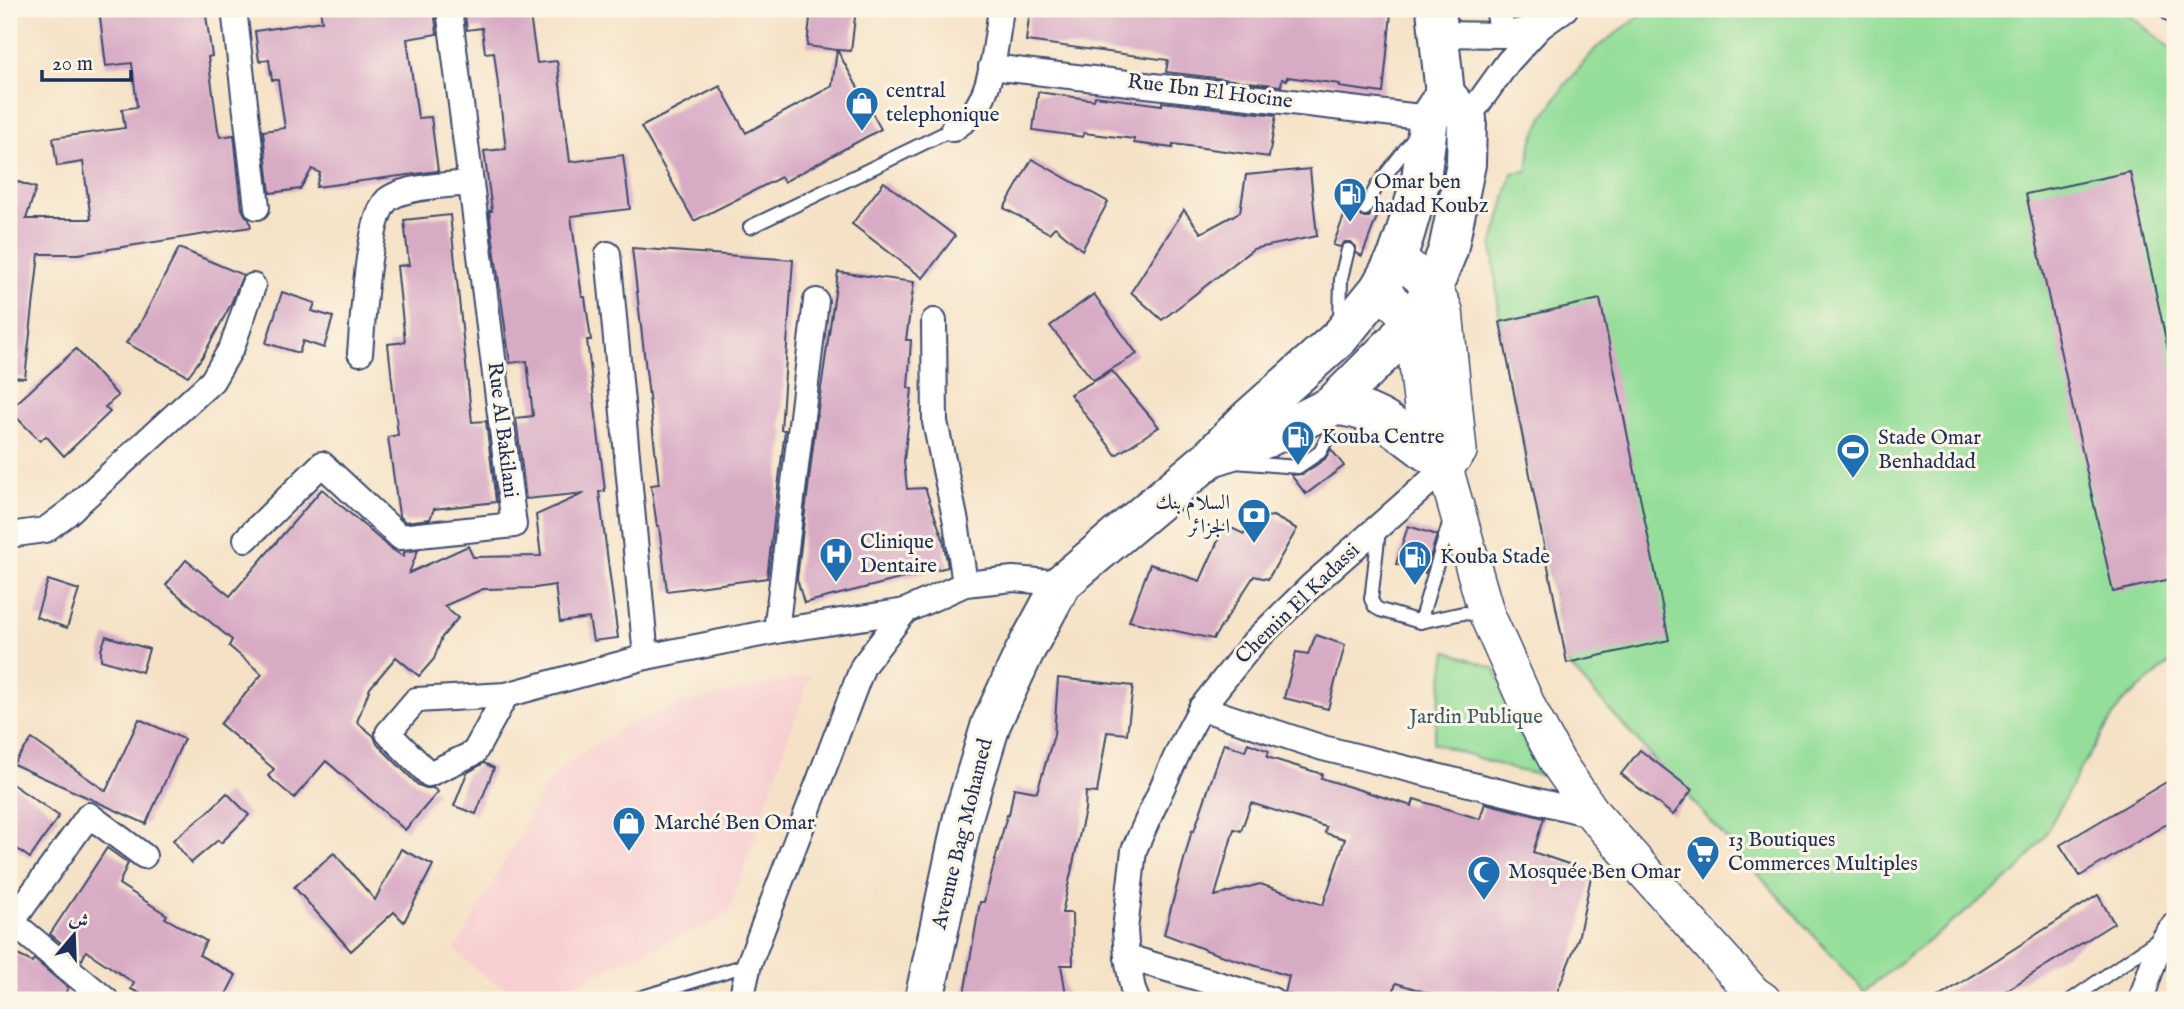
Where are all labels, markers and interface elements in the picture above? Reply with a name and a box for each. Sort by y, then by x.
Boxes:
scale bar [42,38,131,82]
text: 20 m [52,51,93,78]
street label: Rue Ibn El Hocine [1126,68,1295,116]
place label: central telephonique [886,78,1000,129]
shop icon: central telephonique [843,84,881,133]
place label: Omar ben hadad Koubz [1374,169,1489,220]
fuel station icon: Omar ben hadad Koubz [1331,175,1369,224]
street label: Rue Al Bakilani [480,360,524,500]
fuel station icon: Kouba Centre [1279,418,1317,467]
place label: Kouba Centre [1322,424,1445,451]
place label: Stade Omar Benhaddad [1878,425,1981,476]
sports icon: Stade Omar Benhaddad [1834,431,1872,480]
place label: السلام بنك الجزائر [1155,490,1230,541]
bank icon: السلام بنك الجزائر [1235,496,1273,545]
place label: Clinique Dentaire [860,529,937,580]
hospital icon: Clinique Dentaire [817,535,855,584]
street label: Chemin El Kadassi [1230,538,1366,670]
fuel station icon: Kouba Stade [1396,538,1434,587]
place label: Kouba Stade [1440,544,1550,571]
park label: Jardin Publique [1407,704,1543,731]
street label: Avenue Bag Mohamed [926,735,1000,933]
shop icon: Marché Ben Omar [610,804,648,853]
place label: Marché Ben Omar [654,810,815,837]
place label: 13 Boutiques Commerces Multiples [1728,827,1918,878]
supermarket icon: 13 Boutiques Commerces Multiples [1684,833,1722,882]
mosque icon: Mosquée Ben Omar [1465,853,1503,902]
place label: Mosquée Ben Omar [1508,859,1681,886]
north arrow [38,900,108,970]
text: ش [66,906,92,935]

